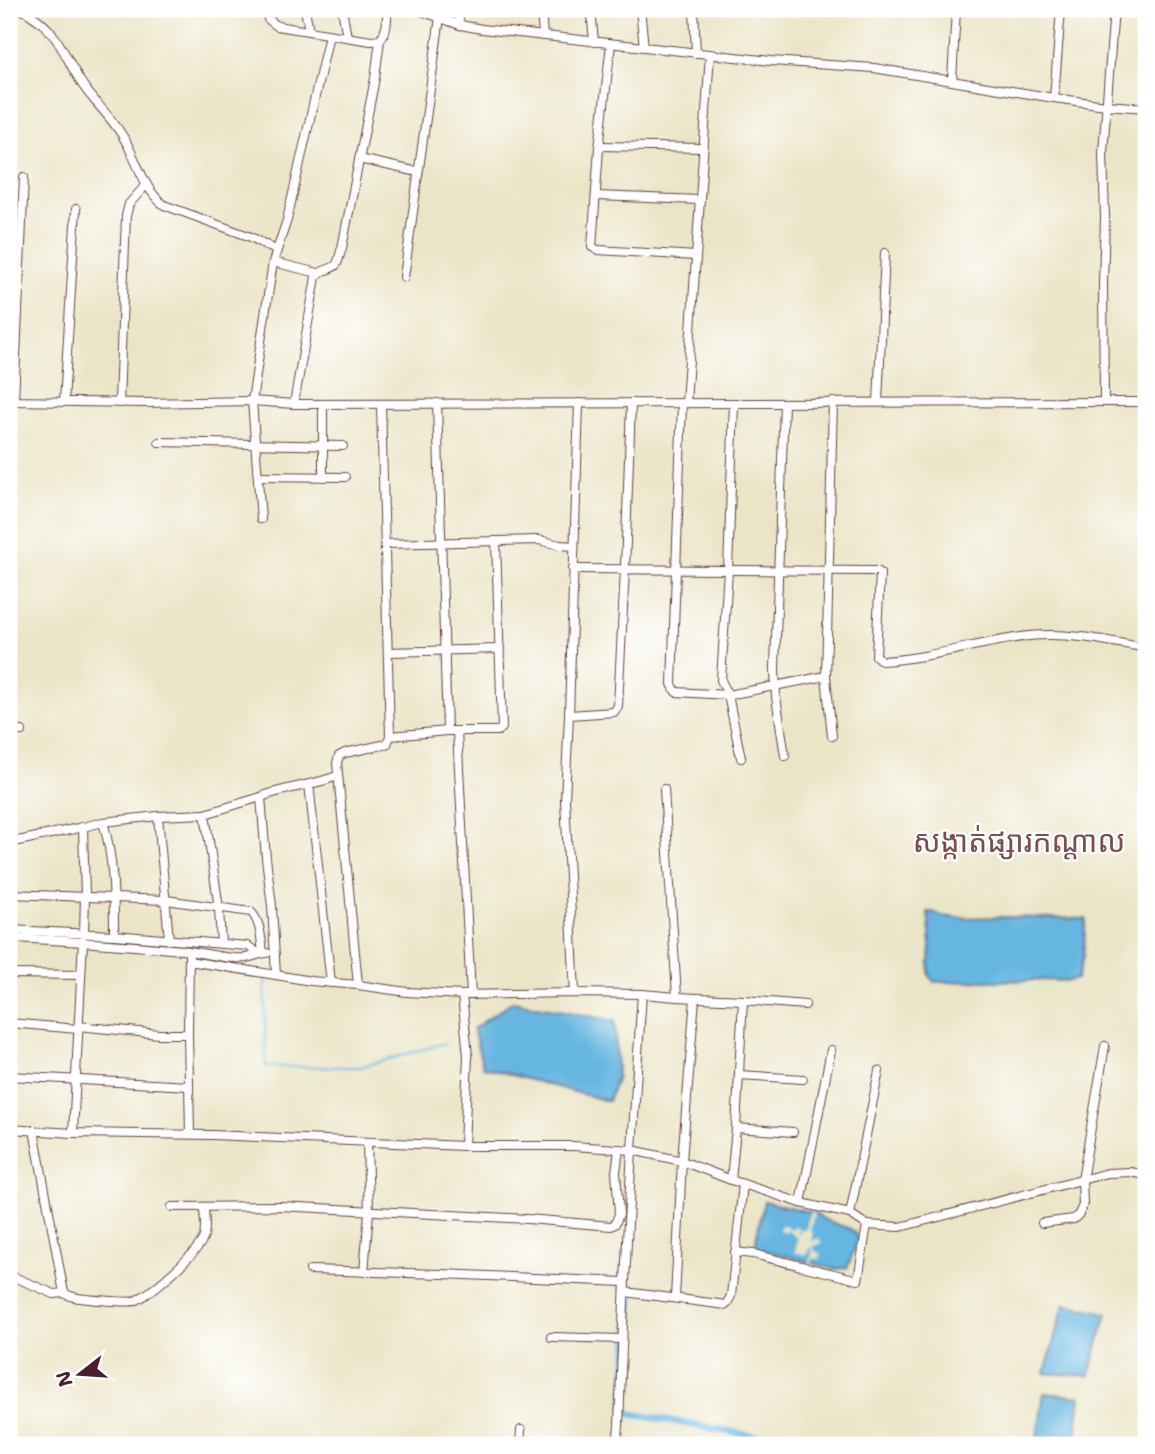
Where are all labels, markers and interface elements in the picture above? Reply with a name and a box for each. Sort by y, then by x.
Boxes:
district label: សង្កាត់ផ្សារកណ្ដាល [913,821,1125,862]
north arrow [46,1338,116,1408]
text: N [50,1368,78,1390]

